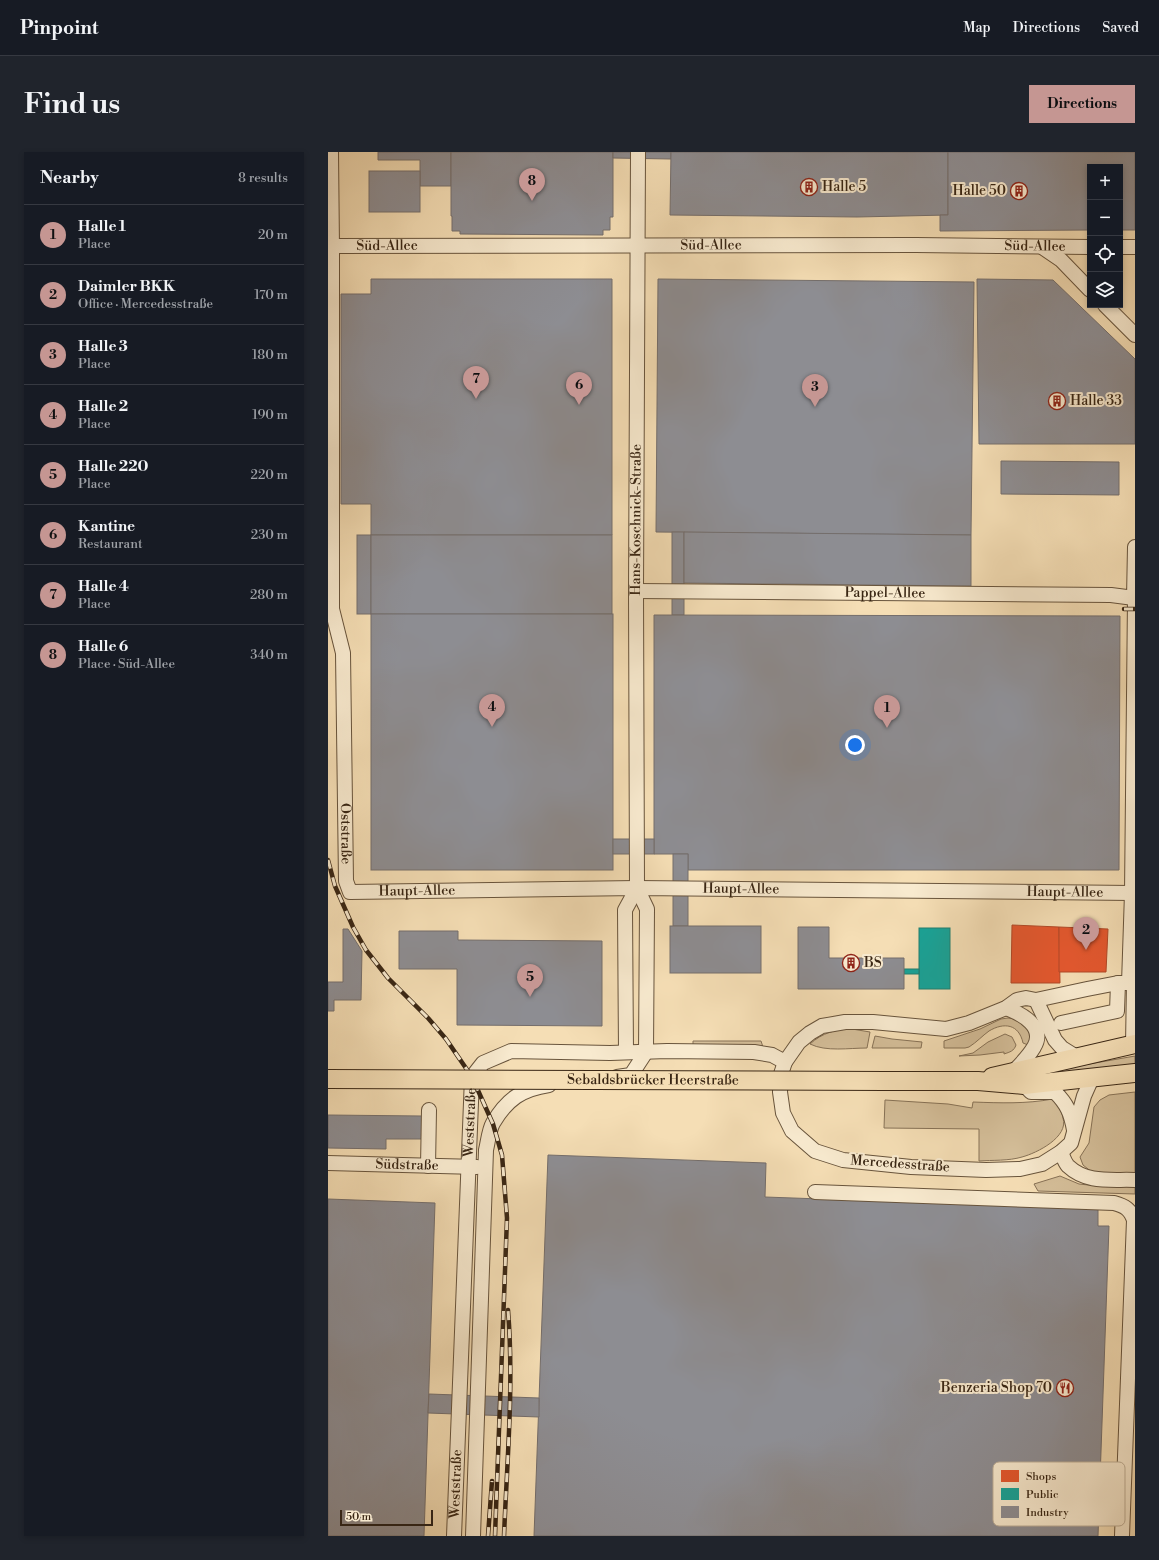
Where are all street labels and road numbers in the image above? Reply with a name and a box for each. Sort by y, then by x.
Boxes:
street label: Süd-Allee [680,236,742,254]
street label: Süd-Allee [356,237,418,255]
street label: Süd-Allee [1004,237,1066,256]
street label: Hans-Koschnick-Straße [627,444,646,596]
street label: Pappel-Allee [844,584,926,602]
street label: Oststraße [336,803,355,864]
street label: Haupt-Allee [702,880,779,898]
street label: Haupt-Allee [378,882,455,901]
street label: Haupt-Allee [1026,883,1103,902]
street label: Sebaldsbrücker Heerstraße [567,1071,739,1089]
street label: Weststraße [460,1087,481,1158]
street label: Mercedesstraße [850,1152,950,1176]
street label: Südstraße [375,1155,439,1175]
street label: Weststraße [446,1449,466,1520]

